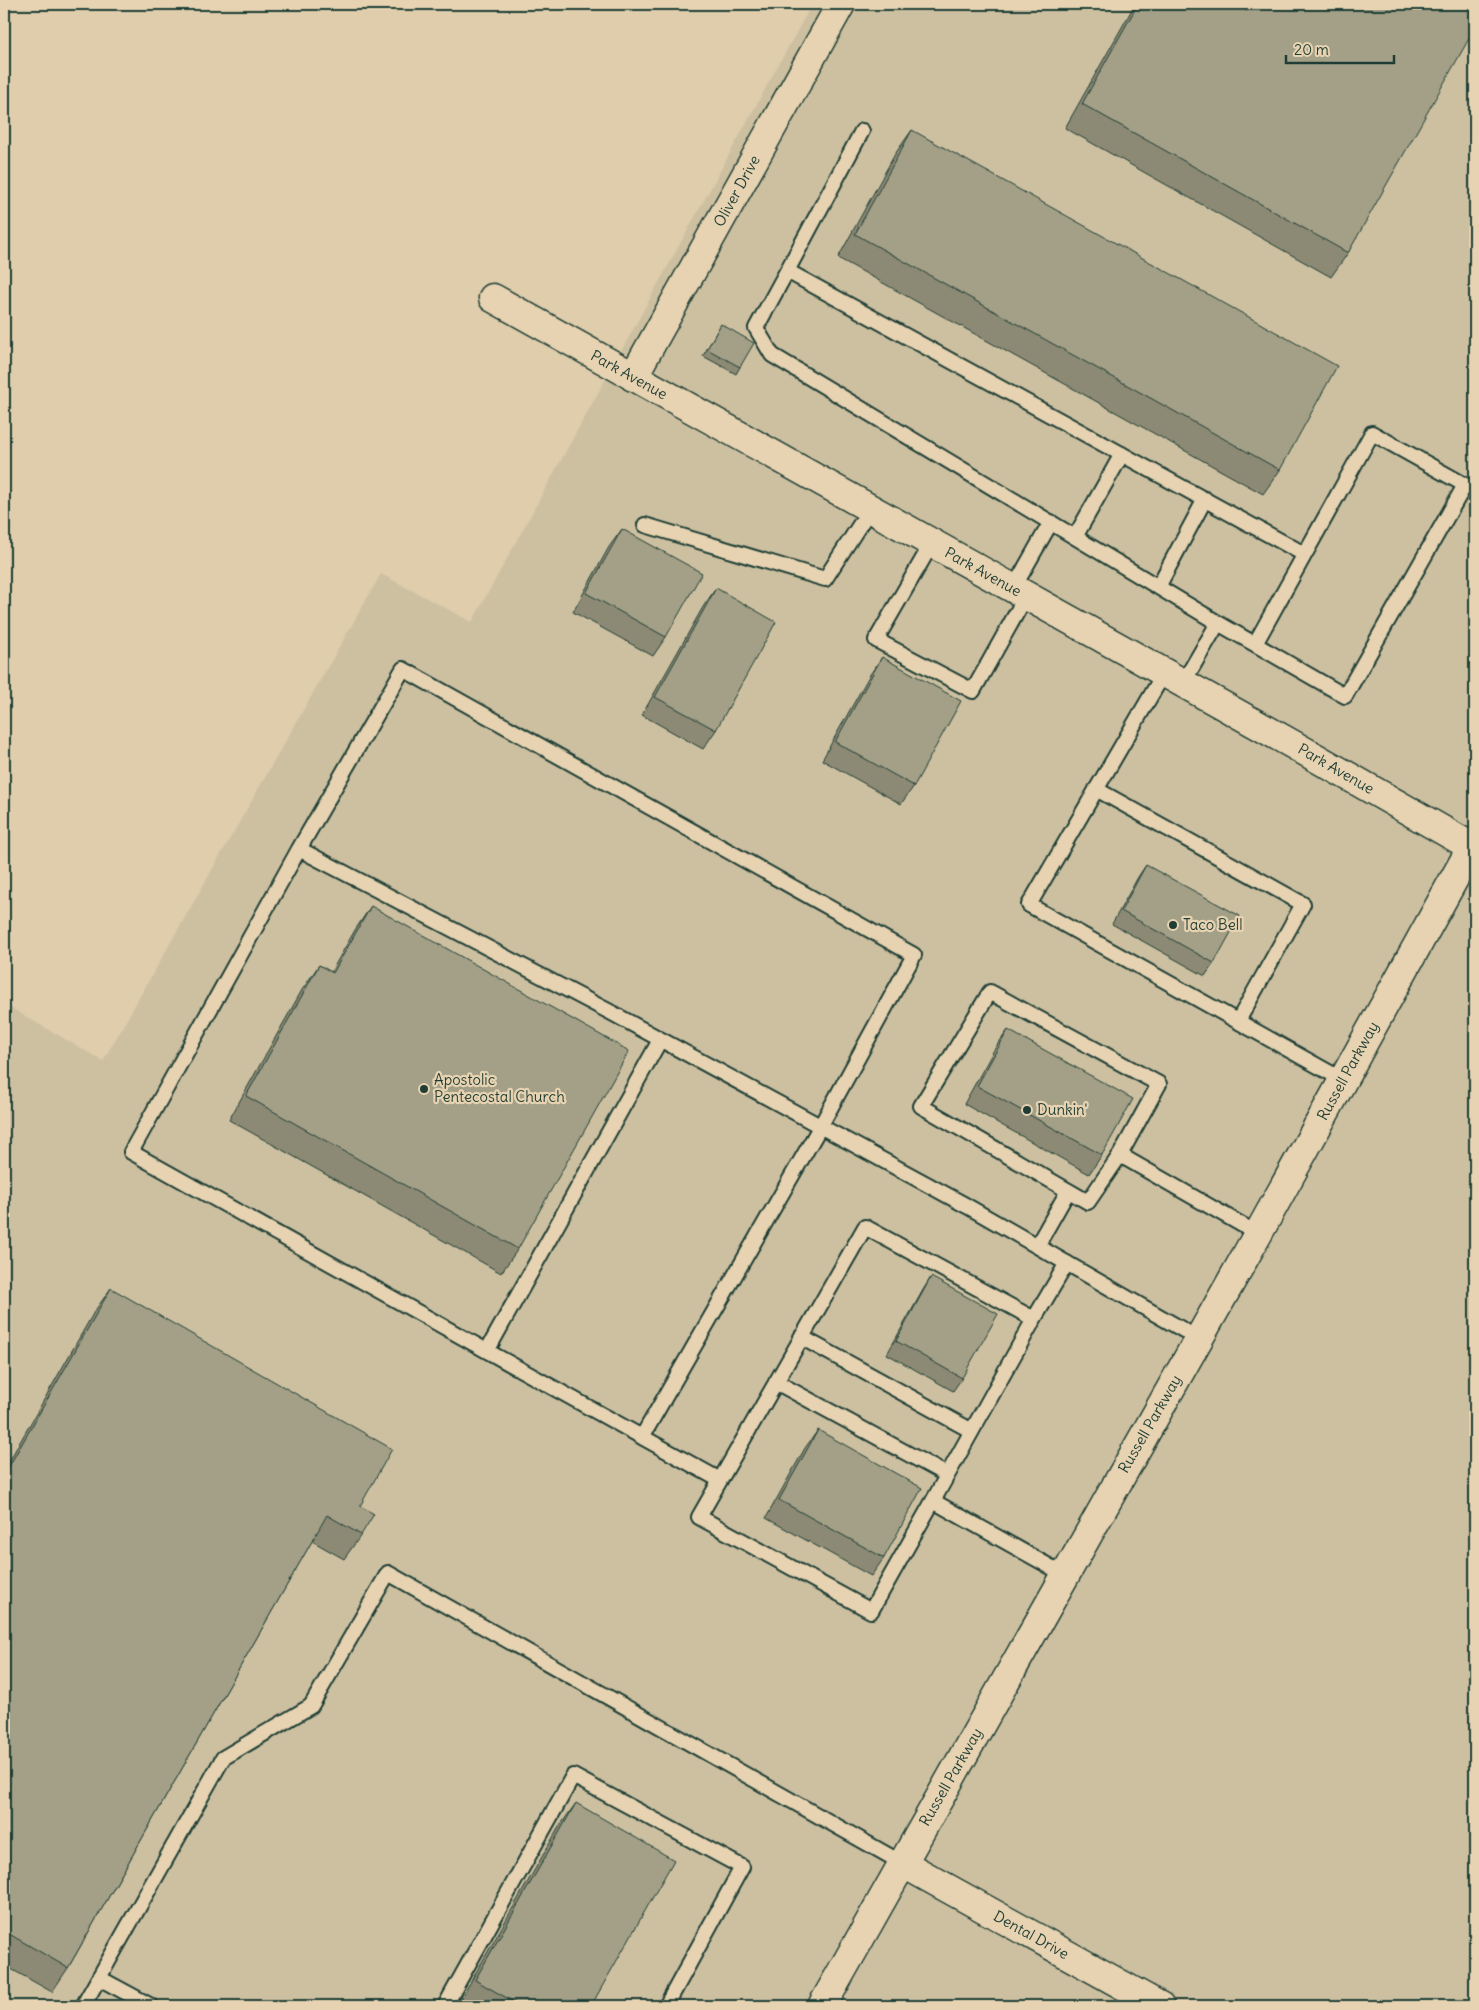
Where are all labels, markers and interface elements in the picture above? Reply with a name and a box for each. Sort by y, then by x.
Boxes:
scale bar [1286,32,1394,64]
text: 20 m [1294,40,1329,59]
street label: Oliver Drive [709,152,764,230]
street label: Park Avenue [588,346,671,403]
street label: Park Avenue [942,543,1025,600]
street label: Park Avenue [1295,739,1378,798]
place label: Taco Bell [1183,915,1243,934]
marker: Taco Bell [1167,919,1179,931]
street label: Russell Parkway [1313,1018,1383,1123]
place label: Apostolic Pentecostal Church [434,1070,565,1106]
marker: Apostolic Pentecostal Church [418,1083,430,1095]
place label: Dunkin' [1037,1100,1088,1119]
marker: Dunkin' [1021,1104,1033,1116]
street label: Russell Parkway [1114,1371,1185,1476]
street label: Russell Parkway [915,1724,986,1829]
street label: Dental Drive [990,1906,1072,1963]

